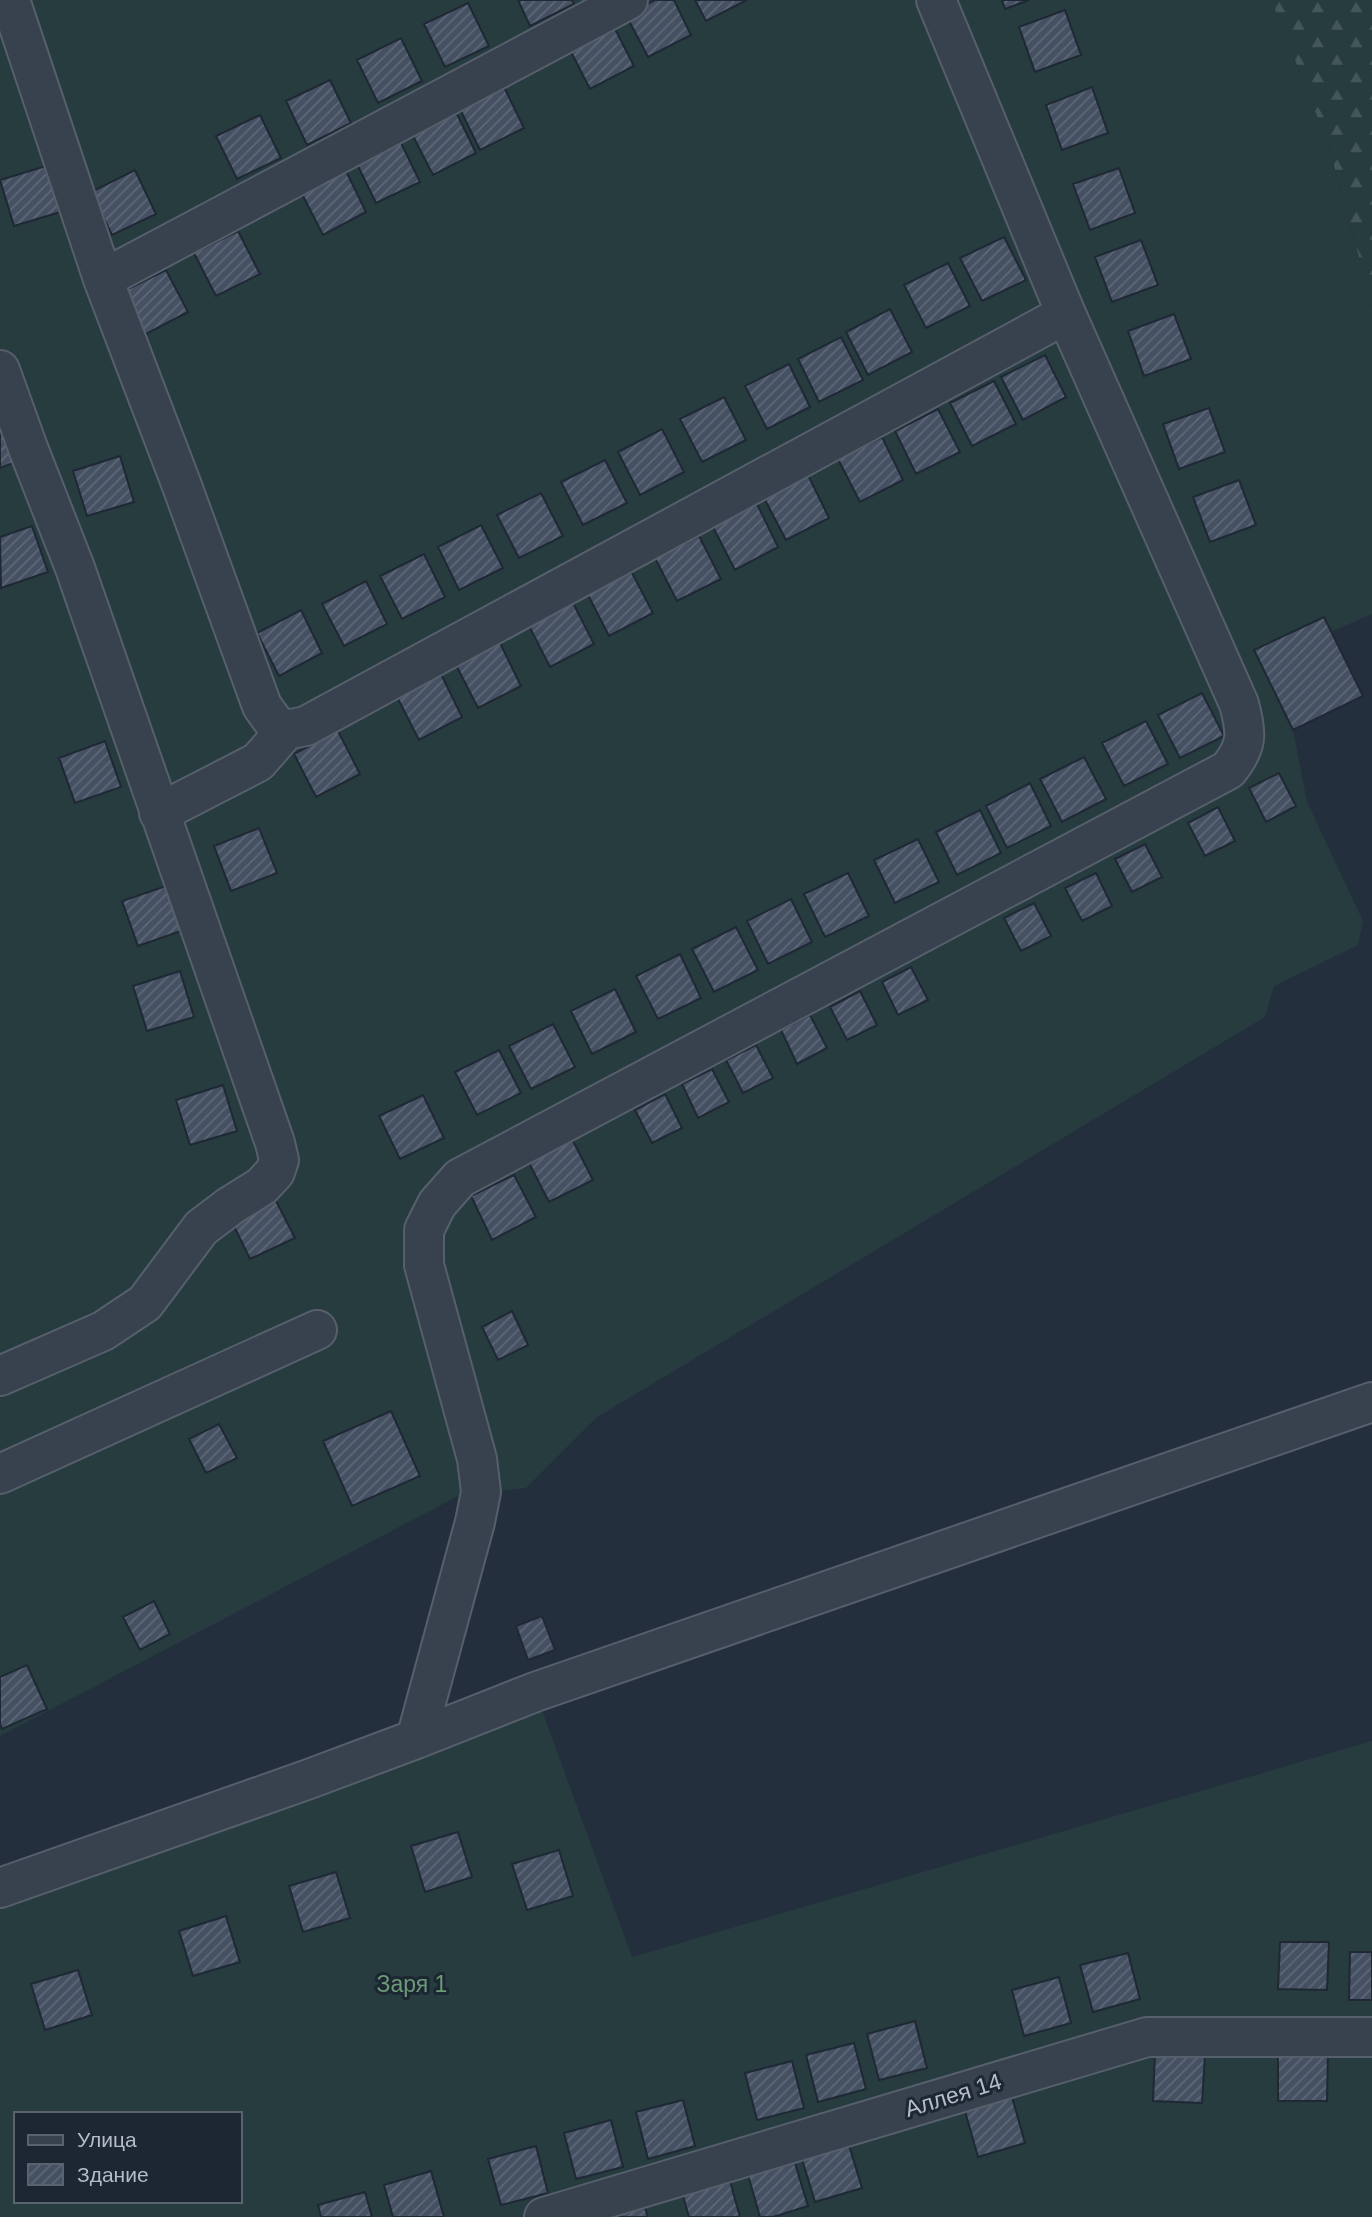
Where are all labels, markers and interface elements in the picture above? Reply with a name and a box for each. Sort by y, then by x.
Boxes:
park label: Заря 1 [377,1971,447,1997]
street label: Аллея 14 [902,2068,1005,2122]
legend [14,2112,242,2203]
text: Улица [77,2128,137,2151]
text: Здание [77,2163,149,2186]

